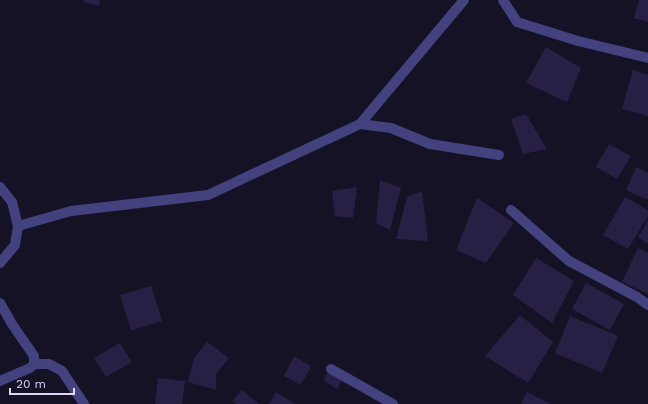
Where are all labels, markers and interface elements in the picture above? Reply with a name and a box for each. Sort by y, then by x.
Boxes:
scale bar [10,370,74,396]
text: 20 m [16,377,46,391]

